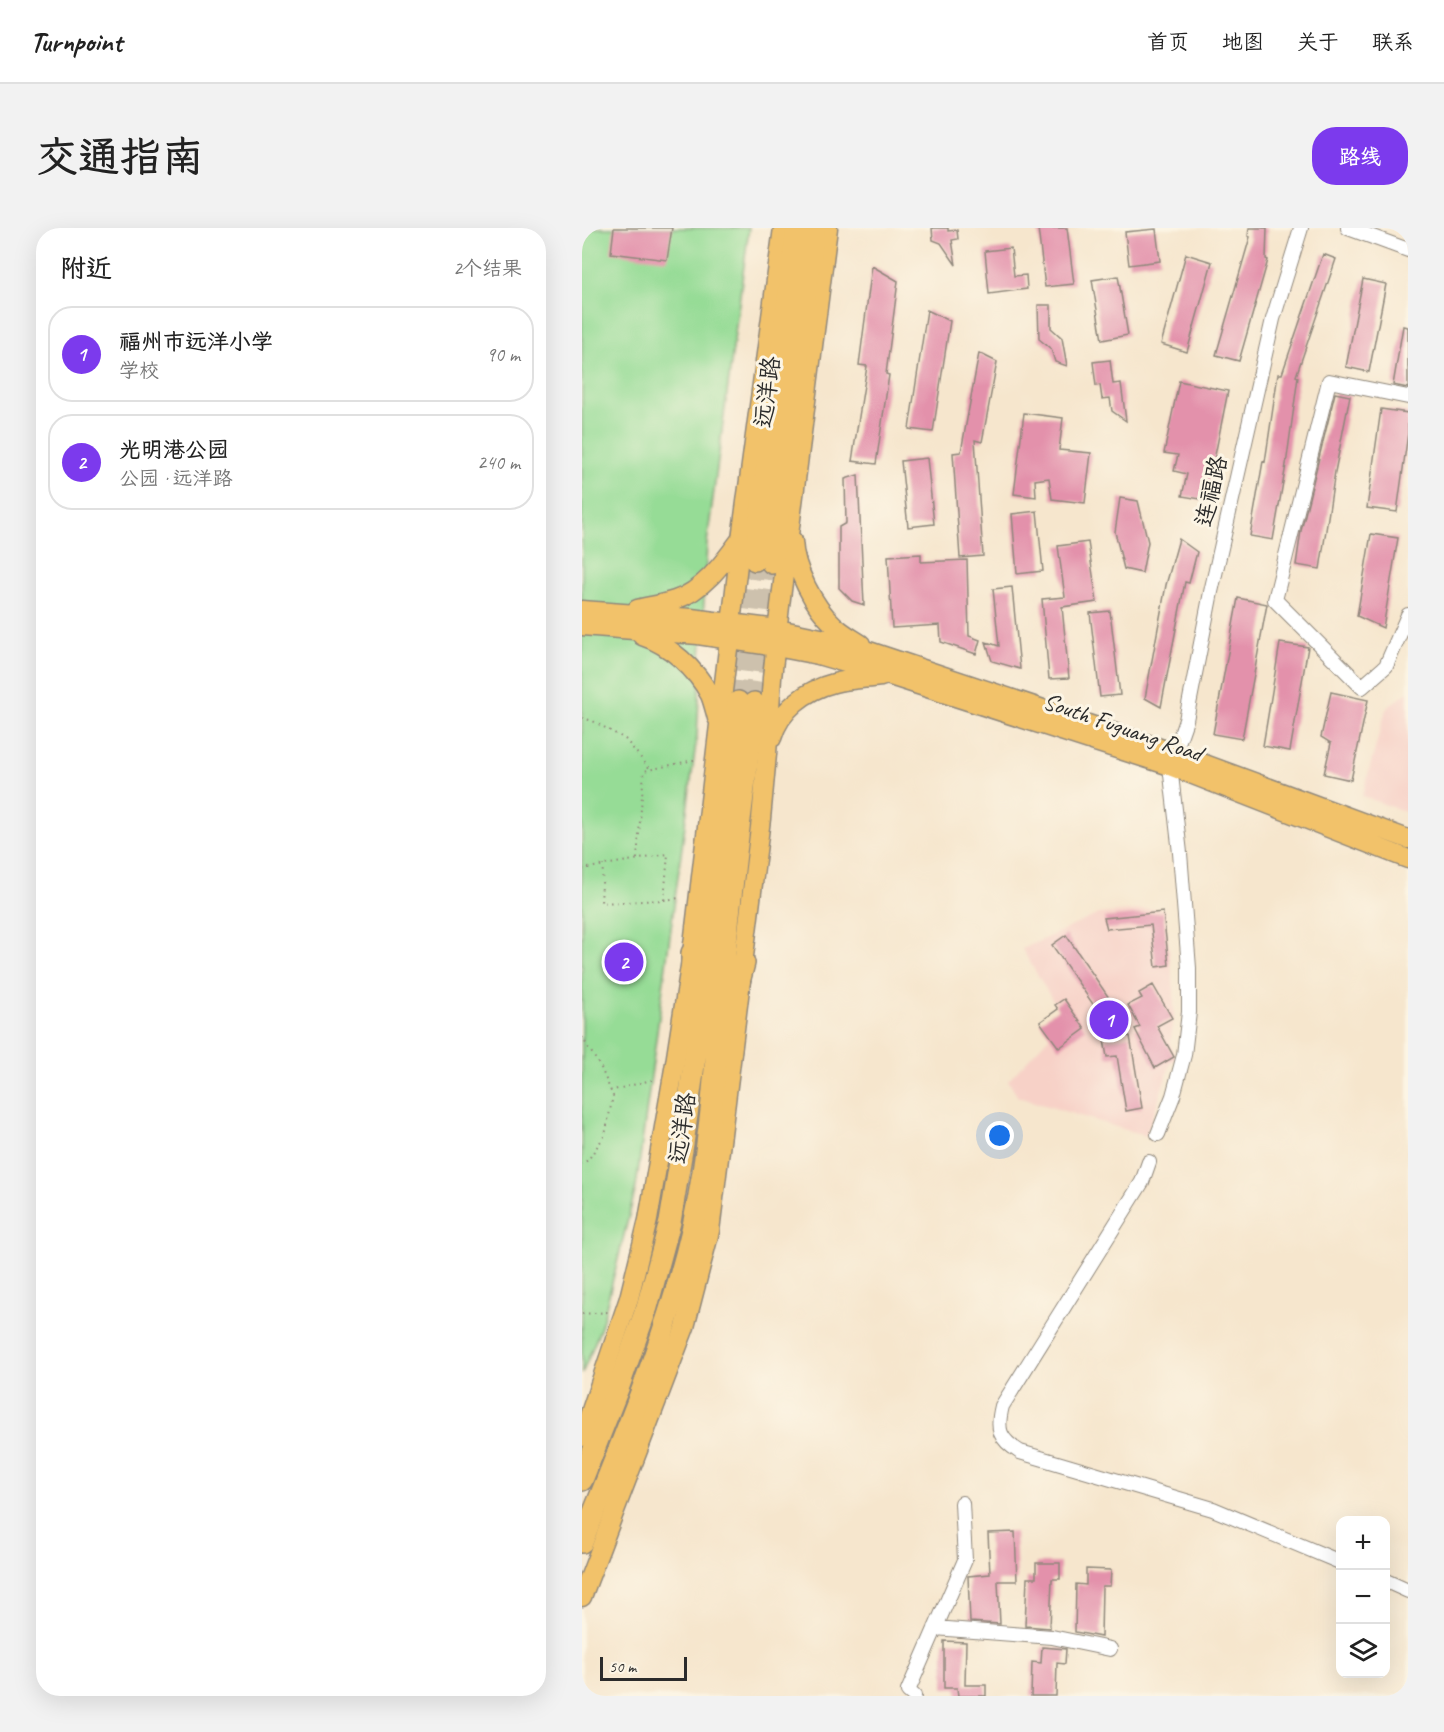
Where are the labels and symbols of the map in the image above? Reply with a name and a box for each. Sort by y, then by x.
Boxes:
street label: 远洋路 [748,354,786,430]
street label: 连福路 [1188,453,1234,529]
street label: South Fuguang Road [1040,686,1210,769]
pin: 2 [604,940,644,984]
pin: 1 [1090,998,1128,1042]
street label: 远洋路 [662,1090,702,1166]
your location [985,1121,1014,1150]
scale bar [600,1654,687,1682]

